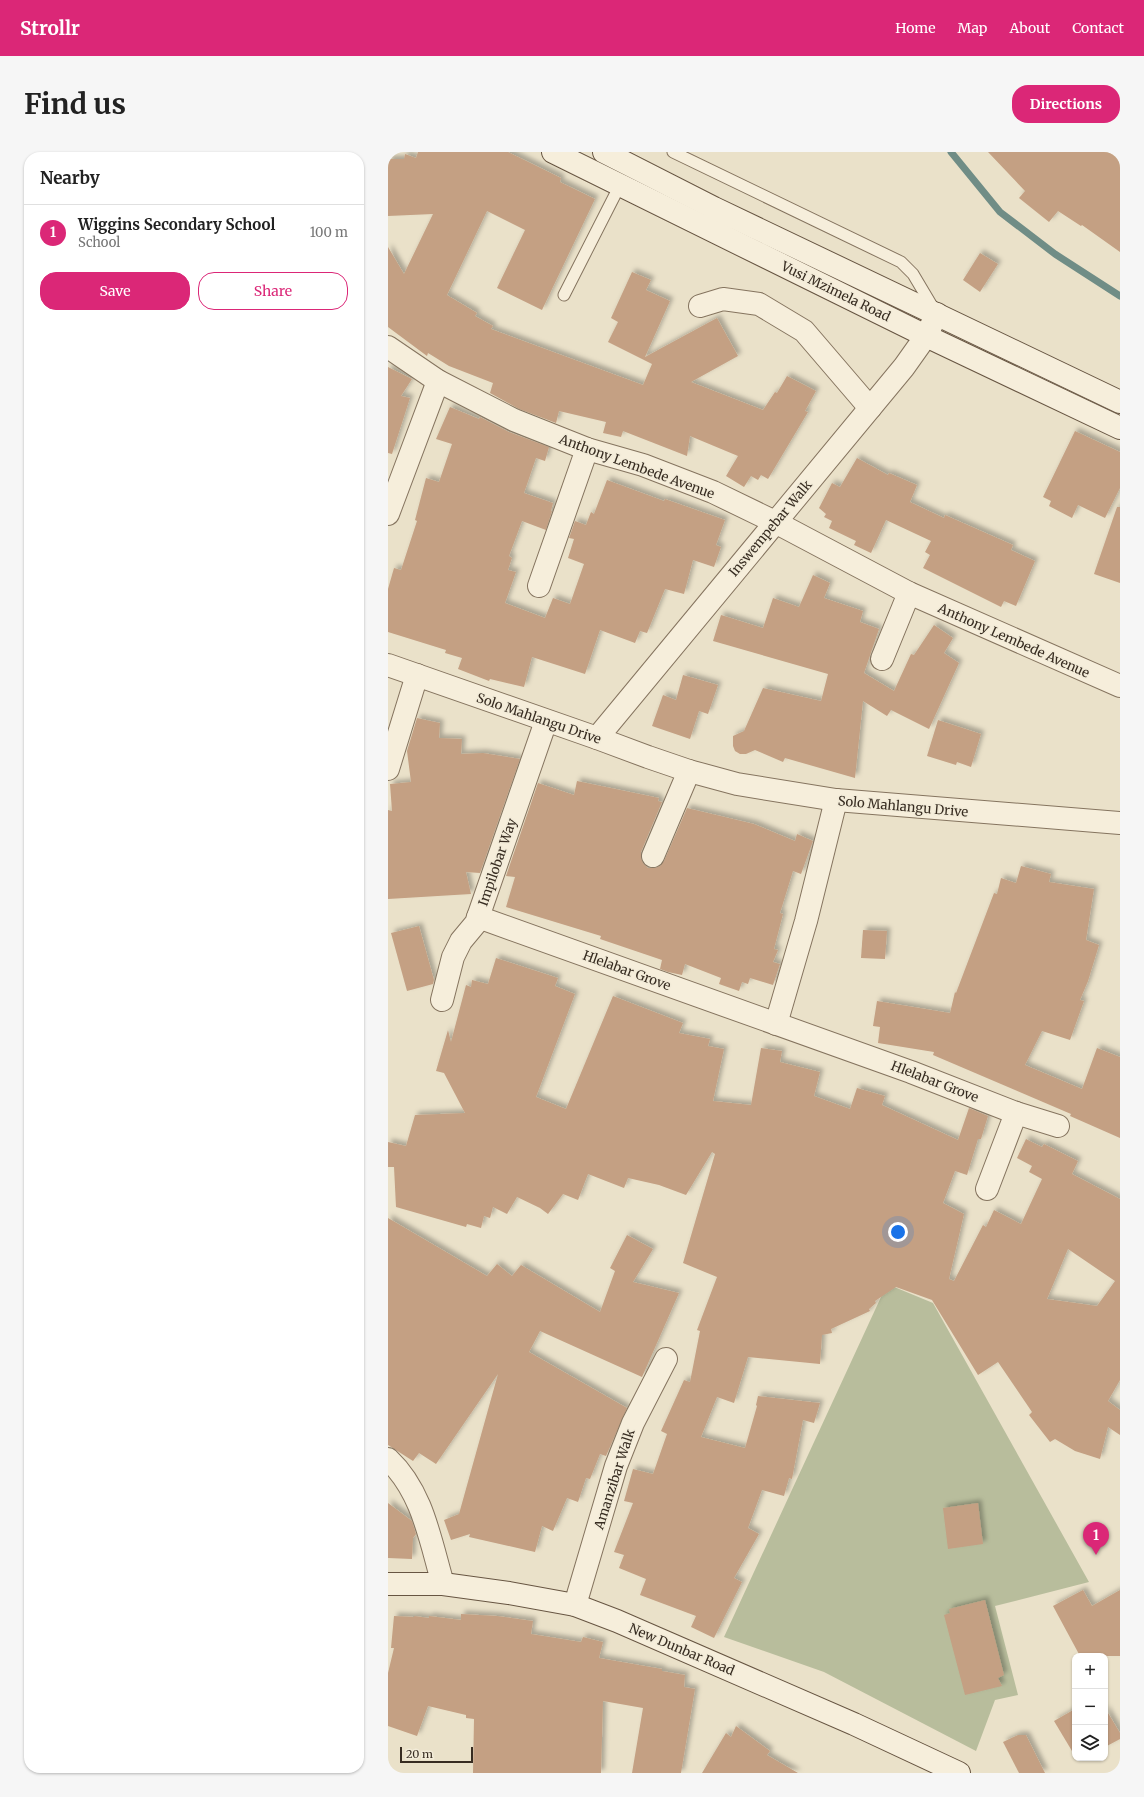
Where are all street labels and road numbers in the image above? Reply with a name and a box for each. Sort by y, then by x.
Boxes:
street label: Vusi Mzimela Road [778,257,893,325]
street label: Anthony Lembede Avenue [556,430,717,503]
street label: Inswempebar Walk [725,476,816,580]
street label: Anthony Lembede Avenue [935,599,1092,682]
street label: Solo Mahlangu Drive [474,689,604,748]
street label: Solo Mahlangu Drive [837,792,969,821]
street label: Impilobar Way [475,816,521,908]
street label: Hlelabar Grove [581,947,673,994]
street label: Hlelabar Grove [889,1057,981,1106]
street label: Amanzibar Walk [590,1426,639,1532]
street label: New Dunbar Road [627,1620,737,1679]

